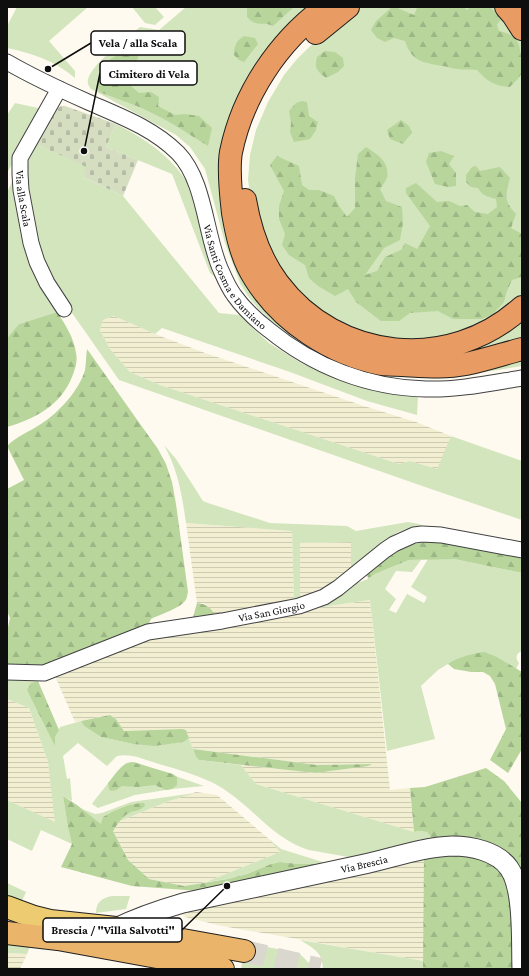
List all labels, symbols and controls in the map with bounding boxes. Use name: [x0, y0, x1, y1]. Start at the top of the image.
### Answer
callout: Vela / alla Scala: [91, 31, 185, 55]
text: Vela / alla Scala: [98, 36, 177, 50]
callout: Cimitero di Vela: [100, 61, 197, 85]
text: Cimitero di Vela: [108, 67, 190, 81]
street label: Via alla Scala: [14, 170, 34, 228]
street label: Via Santi Cosma e Damiano: [202, 223, 269, 332]
street label: Via San Giorgio: [237, 598, 307, 624]
street label: Via Brescia: [340, 853, 389, 875]
callout: Brescia / "Villa Salvotti": [43, 918, 182, 942]
text: Brescia / "Villa Salvotti": [51, 923, 175, 937]

